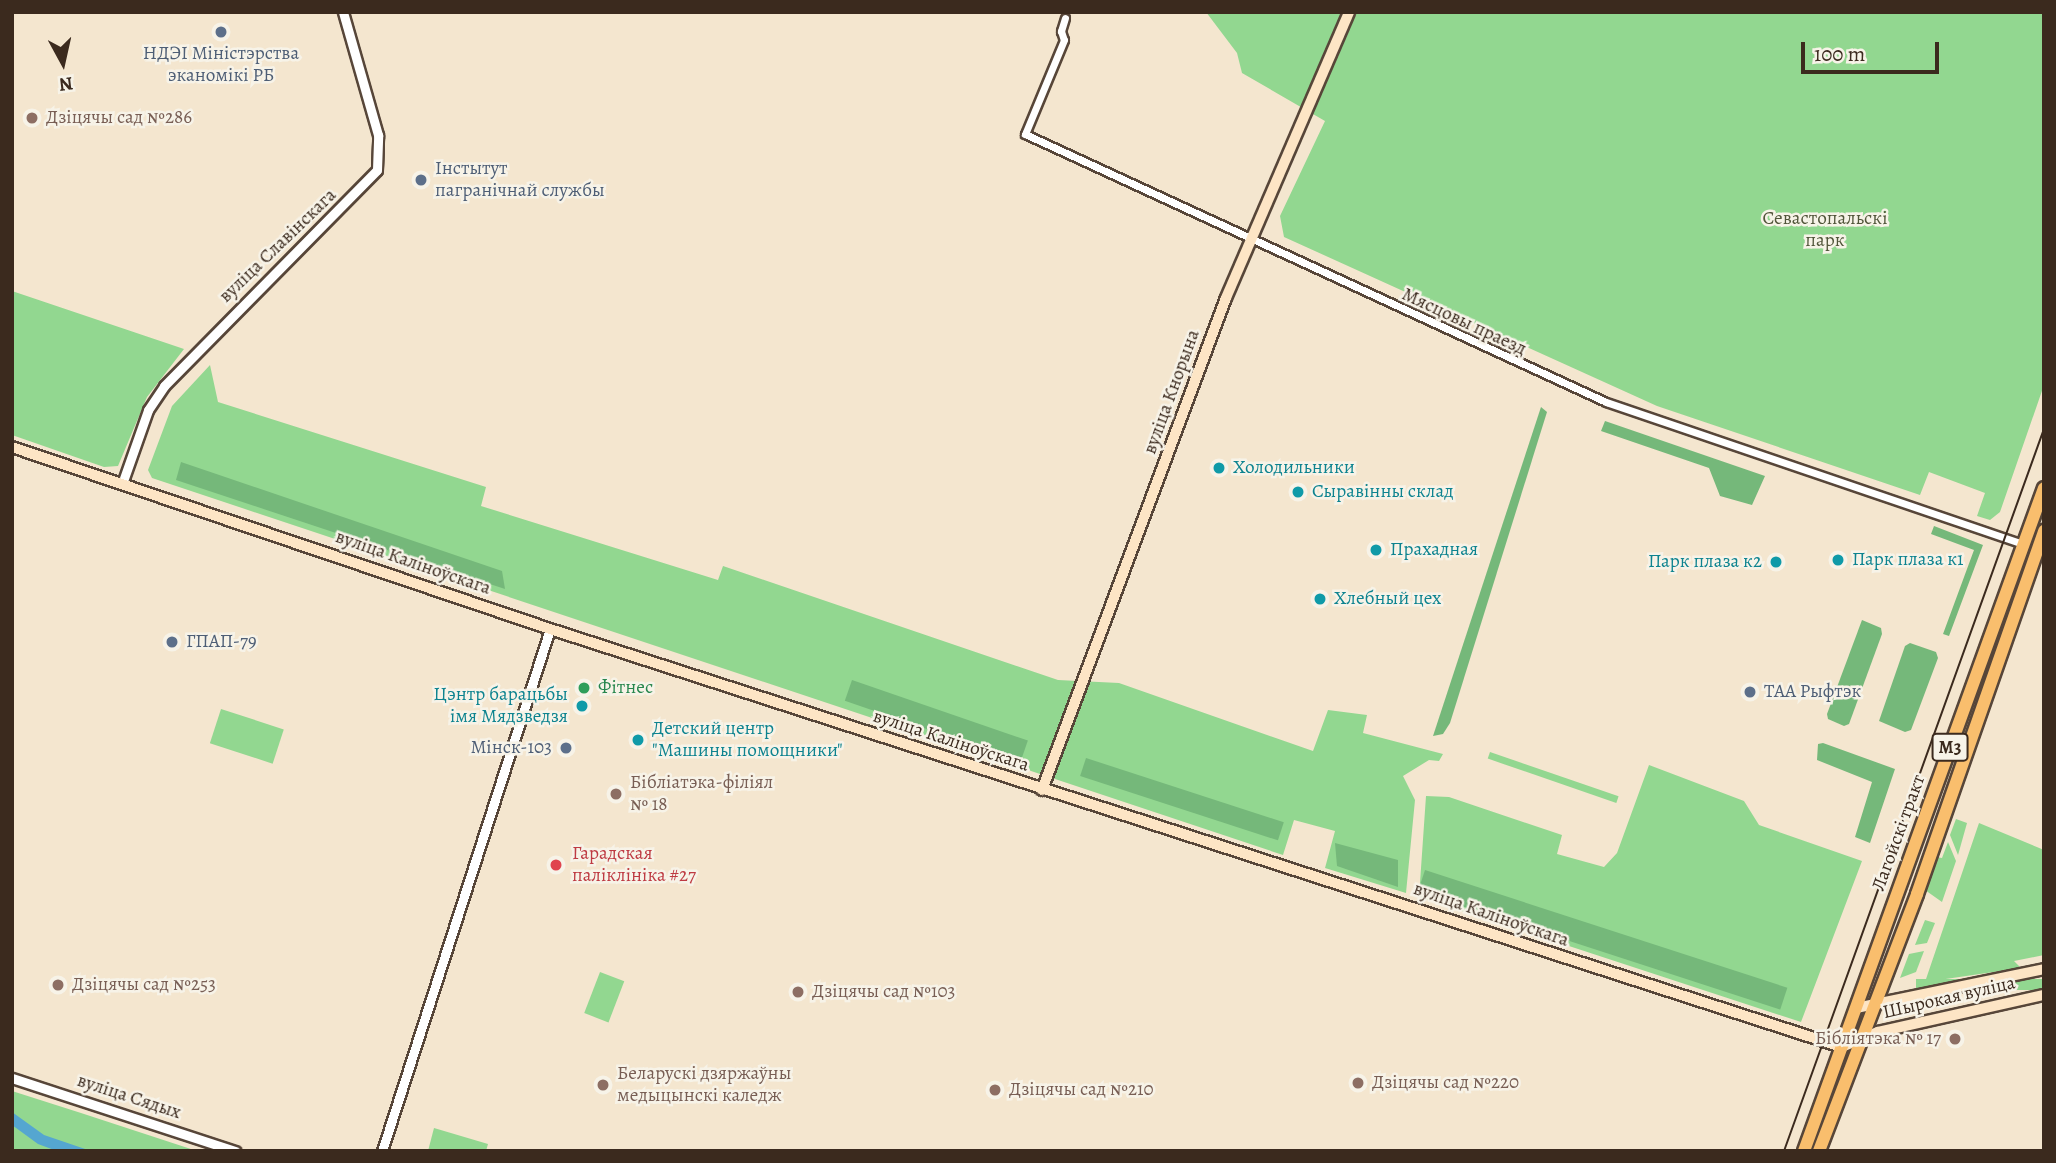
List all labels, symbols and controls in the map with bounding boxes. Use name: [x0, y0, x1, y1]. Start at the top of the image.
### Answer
marker: НДЭІ Міністэрства эканомікі РБ: [213, 24, 229, 40]
north arrow: [28, 28, 98, 98]
scale bar: [1804, 28, 1942, 72]
text: 100 m: [1814, 40, 1865, 68]
place label: НДЭІ Міністэрства эканомікі РБ: [143, 43, 299, 87]
text: N: [57, 70, 75, 98]
place label: Дзіцячы сад №286: [46, 107, 192, 129]
marker: Дзіцячы сад №286: [24, 110, 40, 126]
place label: Інстытут пагранічнай службы: [435, 158, 605, 202]
marker: Інстытут пагранічнай службы: [413, 172, 429, 188]
street label: вуліца Славінскага: [215, 184, 341, 308]
park label: Севастопальскі парк: [1763, 208, 1887, 252]
street label: Мясцовы праезд: [1398, 283, 1530, 361]
street label: вуліца Кнорына: [1139, 327, 1205, 457]
place label: Холодильники: [1233, 457, 1355, 479]
marker: Холодильники: [1211, 460, 1227, 476]
place label: Сыравінны склад: [1312, 481, 1453, 503]
marker: Сыравінны склад: [1290, 484, 1306, 500]
street label: вуліца Каліноўскага: [332, 526, 494, 600]
place label: Прахадная: [1390, 539, 1478, 561]
marker: Прахадная: [1368, 542, 1384, 558]
place label: Парк плаза к1: [1852, 549, 1964, 571]
place label: Парк плаза к2: [1648, 551, 1762, 573]
marker: Парк плаза к1: [1830, 552, 1846, 568]
marker: Парк плаза к2: [1768, 554, 1784, 570]
place label: Хлебный цех: [1334, 588, 1441, 610]
marker: Хлебный цех: [1312, 591, 1328, 607]
place label: ГПАП-79: [186, 631, 257, 653]
marker: ГПАП-79: [164, 634, 180, 650]
place label: Фітнес: [598, 677, 653, 699]
marker: Фітнес: [576, 680, 592, 696]
place label: ТАА Рыфтэк: [1764, 681, 1861, 703]
place label: Цэнтр барацьбы імя Мядзведзя: [434, 684, 568, 728]
marker: ТАА Рыфтэк: [1742, 684, 1758, 700]
marker: Цэнтр барацьбы імя Мядзведзя: [574, 698, 590, 714]
street label: вуліца Каліноўскага: [870, 705, 1032, 777]
place label: Детский центр "Машины помощники": [652, 718, 843, 762]
marker: Детский центр "Машины помощники": [630, 732, 646, 748]
road number: М3: [1931, 732, 1969, 762]
place label: Мінск-103: [470, 737, 552, 759]
marker: Мінск-103: [558, 740, 574, 756]
place label: Бібліатэка-філіял № 18: [630, 772, 773, 816]
street label: Лагойскі тракт: [1867, 772, 1931, 894]
marker: Бібліатэка-філіял № 18: [608, 786, 624, 802]
place label: Гарадская паліклініка #27: [572, 843, 696, 887]
marker: Гарадская паліклініка #27: [546, 855, 566, 875]
street label: вуліца Каліноўскага: [1410, 878, 1572, 952]
street label: Шырокая вуліца: [1881, 972, 2017, 1024]
place label: Дзіцячы сад №253: [72, 974, 216, 996]
marker: Дзіцячы сад №253: [50, 977, 66, 993]
place label: Дзіцячы сад №103: [812, 981, 955, 1003]
marker: Дзіцячы сад №103: [790, 984, 806, 1000]
place label: Бібліятэка № 17: [1815, 1028, 1941, 1050]
marker: Бібліятэка № 17: [1947, 1031, 1963, 1047]
place label: Беларускі дзяржаўны медыцынскі каледж: [617, 1063, 791, 1107]
street label: вуліца Сядых: [74, 1069, 184, 1125]
place label: Дзіцячы сад №220: [1372, 1072, 1519, 1094]
marker: Дзіцячы сад №220: [1350, 1075, 1366, 1091]
marker: Беларускі дзяржаўны медыцынскі каледж: [595, 1077, 611, 1093]
place label: Дзіцячы сад №210: [1009, 1079, 1154, 1101]
marker: Дзіцячы сад №210: [987, 1082, 1003, 1098]

